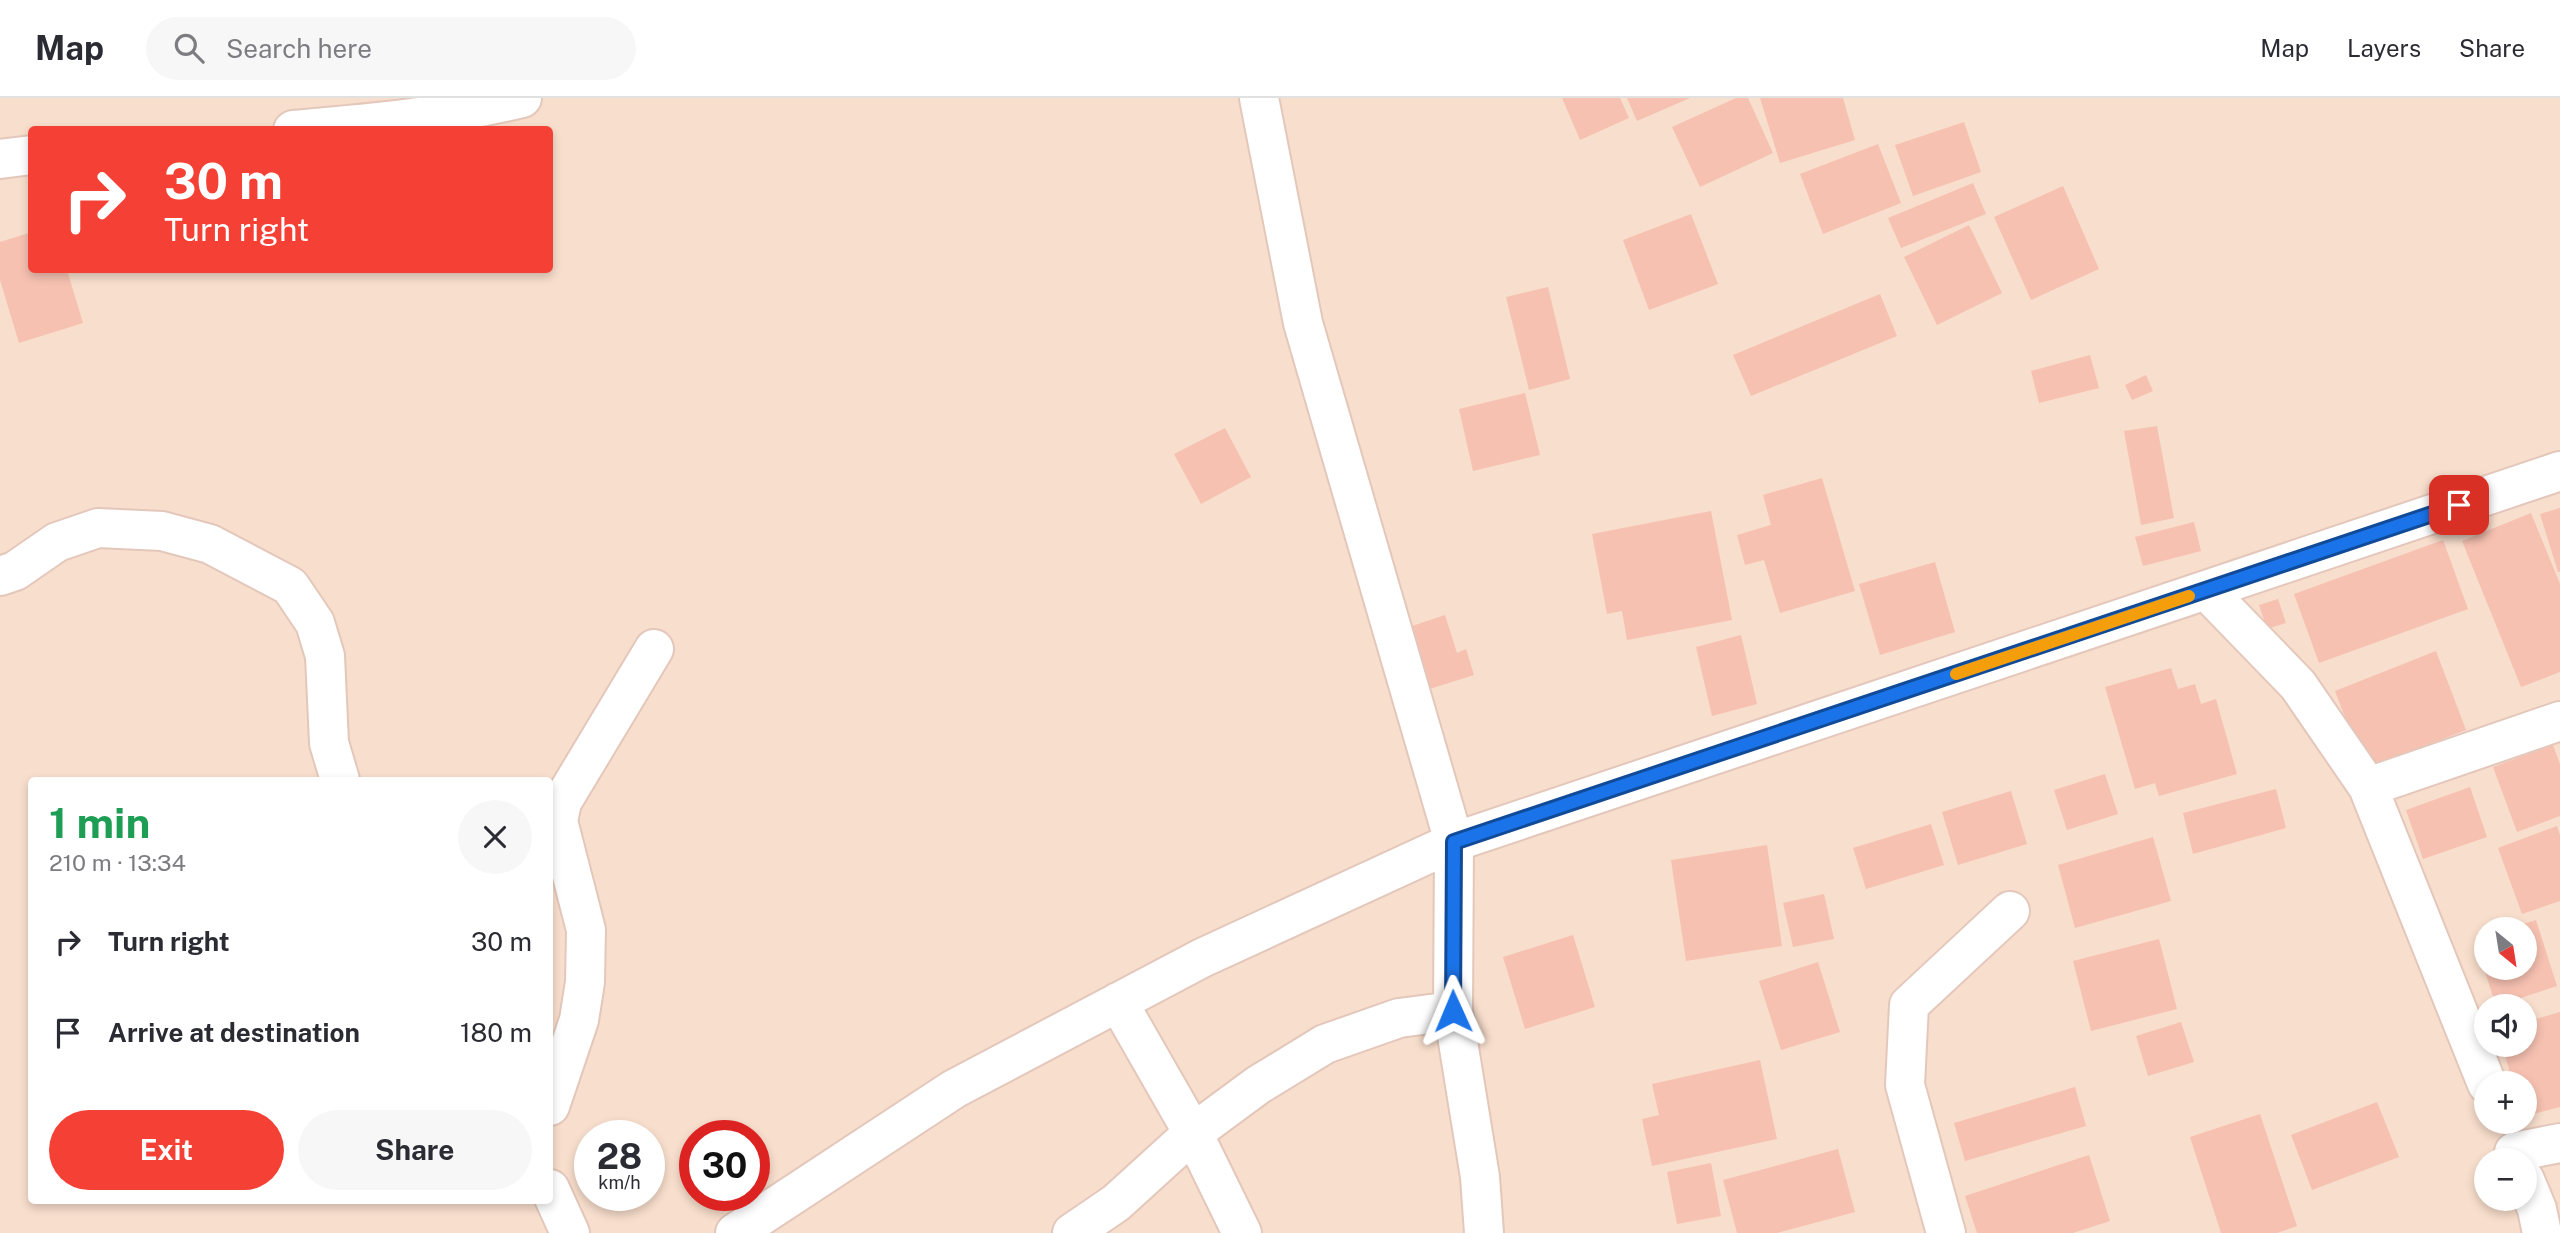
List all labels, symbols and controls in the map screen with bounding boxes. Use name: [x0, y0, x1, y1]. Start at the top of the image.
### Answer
search box: [146, 17, 636, 80]
text: Map: [35, 29, 104, 67]
icon: search: [170, 29, 208, 67]
text: Search here: [226, 33, 372, 64]
text: Map: [2260, 34, 2309, 62]
text: Layers: [2347, 34, 2421, 62]
text: Share: [2459, 34, 2525, 62]
text: 30 m: [164, 152, 283, 210]
icon: right: [49, 154, 140, 245]
text: Turn right: [164, 211, 309, 248]
pin: [2429, 475, 2489, 535]
icon: arrive: [2440, 486, 2478, 524]
text: 1 min: [49, 798, 150, 847]
button: close: [458, 800, 532, 874]
text: 210 m · 13:34: [49, 849, 186, 876]
north arrow: [2474, 917, 2538, 980]
map controls: [2474, 917, 2537, 1211]
icon: right: [49, 923, 87, 961]
text: Turn right: [108, 926, 230, 957]
text: 30 m: [471, 926, 532, 957]
position arrow: [1416, 974, 1490, 1048]
button: sound: [2474, 994, 2537, 1057]
icon: arrive: [49, 1014, 87, 1052]
text: Arrive at destination: [108, 1017, 360, 1048]
text: 180 m: [460, 1017, 532, 1048]
button: +: [2474, 1071, 2537, 1134]
button: Exit: [49, 1110, 284, 1190]
button: Share: [298, 1110, 532, 1190]
speed limit sign: 30: [679, 1120, 770, 1211]
text: 28: [597, 1136, 642, 1177]
button: −: [2474, 1148, 2537, 1211]
text: km/h: [598, 1172, 641, 1193]

